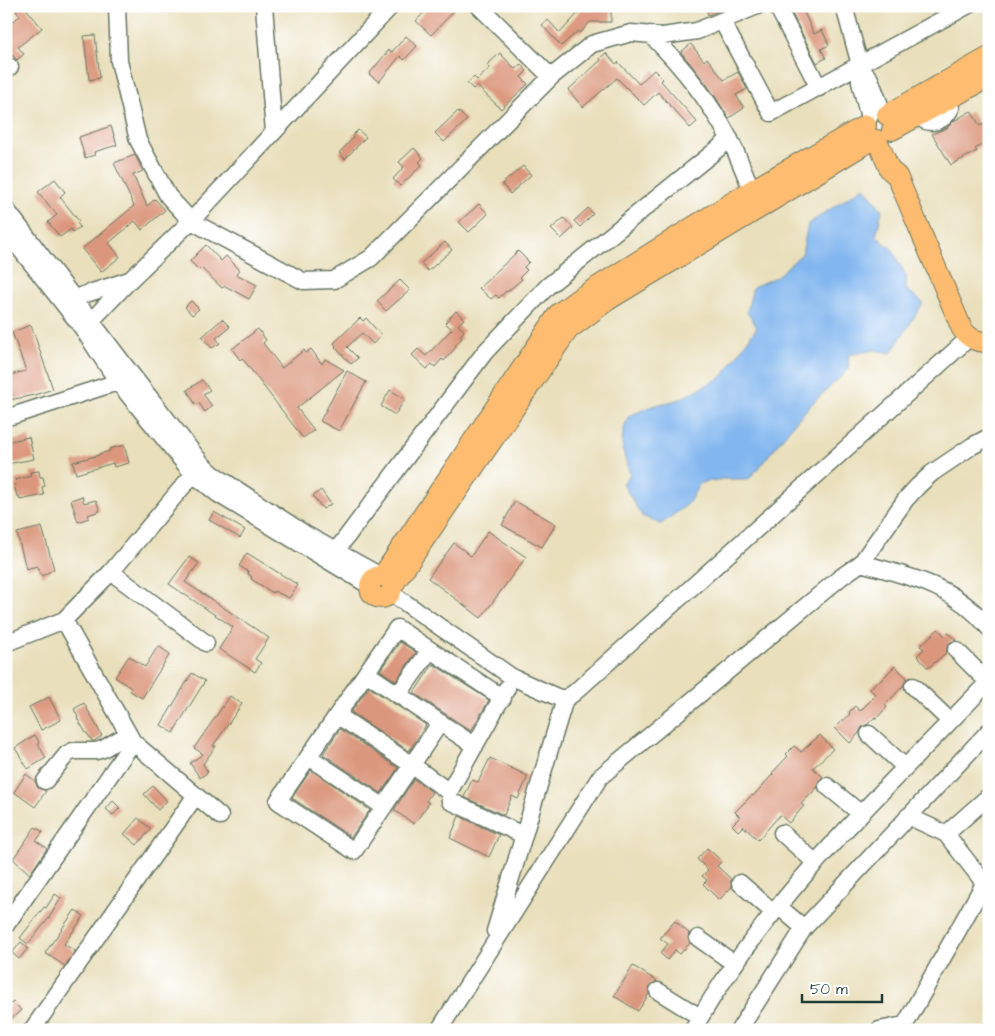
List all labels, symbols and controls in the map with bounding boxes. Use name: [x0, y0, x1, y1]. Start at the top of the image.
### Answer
scale bar: [802, 971, 882, 1003]
text: 50 m: [810, 979, 848, 1000]

